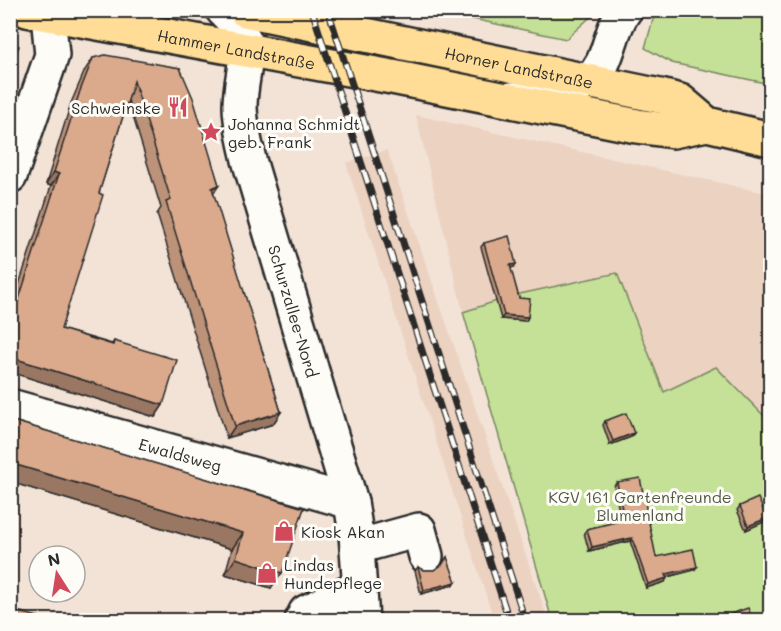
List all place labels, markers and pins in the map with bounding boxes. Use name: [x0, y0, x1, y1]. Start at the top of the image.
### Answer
restaurant icon: Schweinske: [166, 95, 190, 119]
place label: Schweinske: [71, 97, 161, 118]
place label: Johanna Schmidt geb. Frank: [228, 113, 360, 152]
place icon: Johanna Schmidt geb. Frank: [199, 120, 223, 144]
shop icon: Kiosk Akan: [272, 519, 296, 543]
place label: Kiosk Akan: [301, 521, 385, 542]
place label: Lindas Hundepflege: [284, 554, 382, 593]
shop icon: Lindas Hundepflege: [255, 561, 279, 585]

